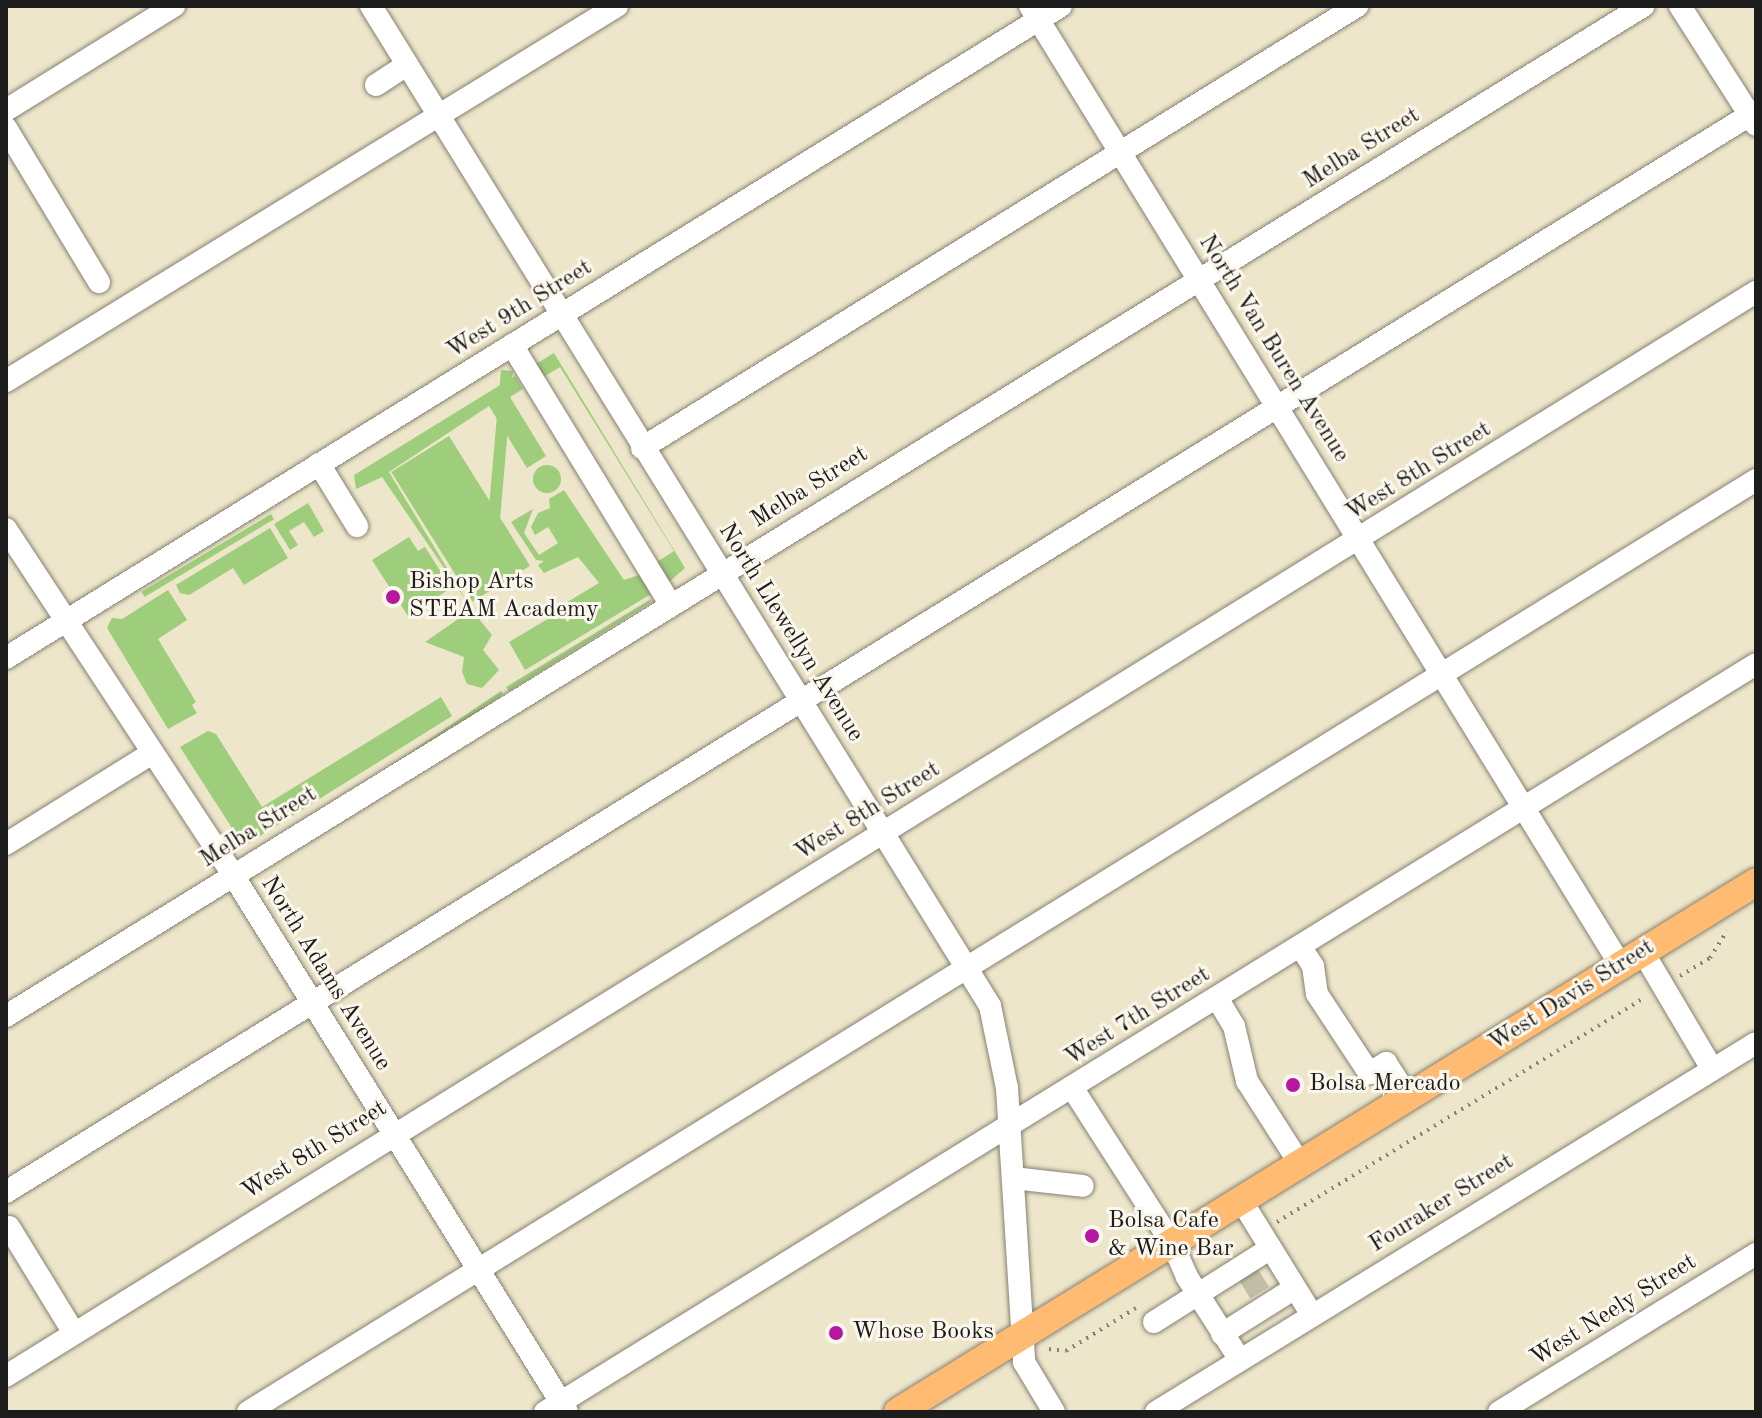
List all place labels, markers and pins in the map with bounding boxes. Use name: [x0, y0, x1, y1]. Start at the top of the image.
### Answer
place label: Bishop Arts STEAM Academy: [409, 569, 599, 625]
marker: Bishop Arts STEAM Academy: [384, 588, 402, 606]
place label: Bolsa Mercado: [1309, 1071, 1461, 1099]
marker: Bolsa Mercado: [1284, 1076, 1302, 1094]
place label: Bolsa Cafe & Wine Bar: [1108, 1208, 1234, 1264]
marker: Bolsa Cafe & Wine Bar: [1083, 1227, 1101, 1245]
place label: Whose Books: [852, 1319, 994, 1347]
marker: Whose Books: [827, 1324, 845, 1342]

